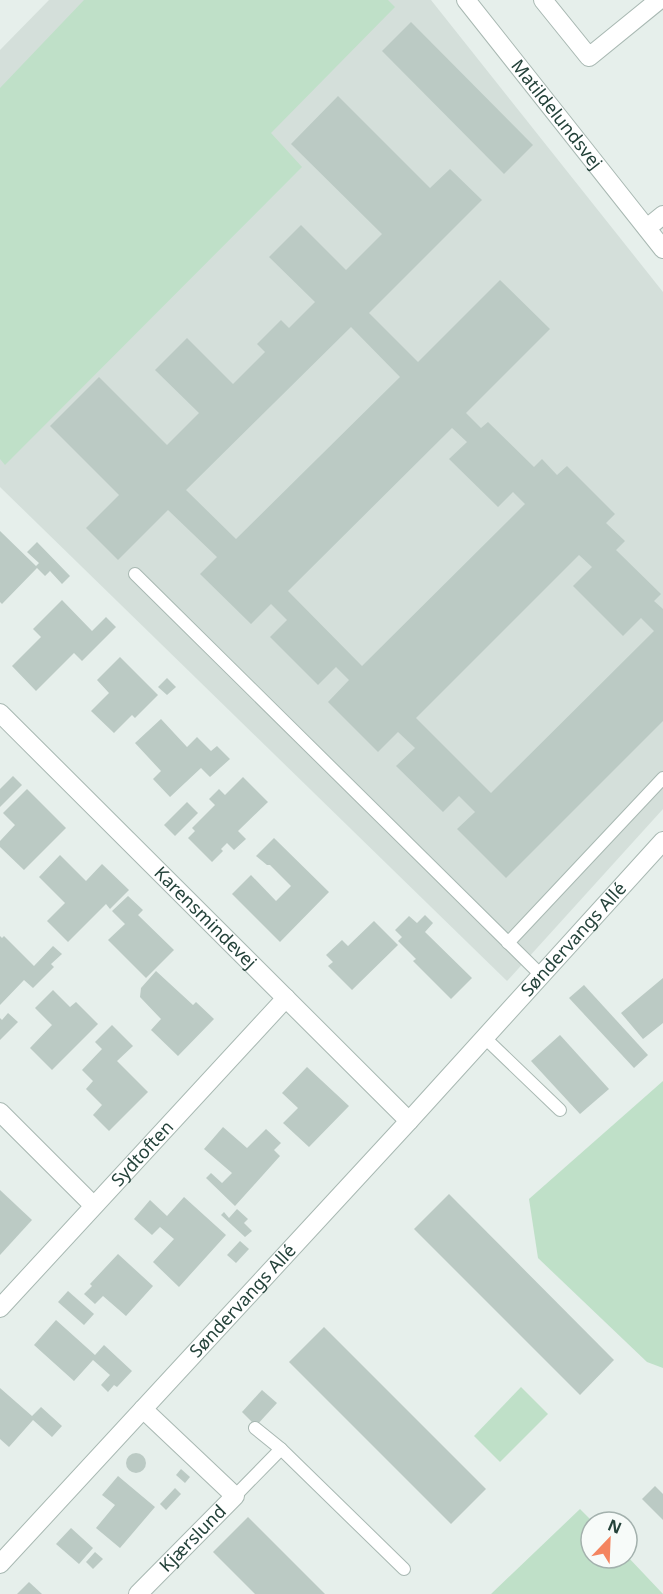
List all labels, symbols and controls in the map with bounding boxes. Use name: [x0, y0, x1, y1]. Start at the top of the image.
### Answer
street label: Matildelundsvej: [506, 54, 608, 174]
street label: Karensmindevej: [150, 861, 263, 974]
street label: Søndervangs Allé: [515, 877, 631, 1001]
street label: Sydtoften: [105, 1115, 178, 1191]
street label: Søndervangs Allé: [184, 1238, 301, 1362]
street label: Kjærslund: [154, 1499, 231, 1577]
north arrow: [579, 1510, 639, 1570]
text: N: [605, 1514, 625, 1539]

